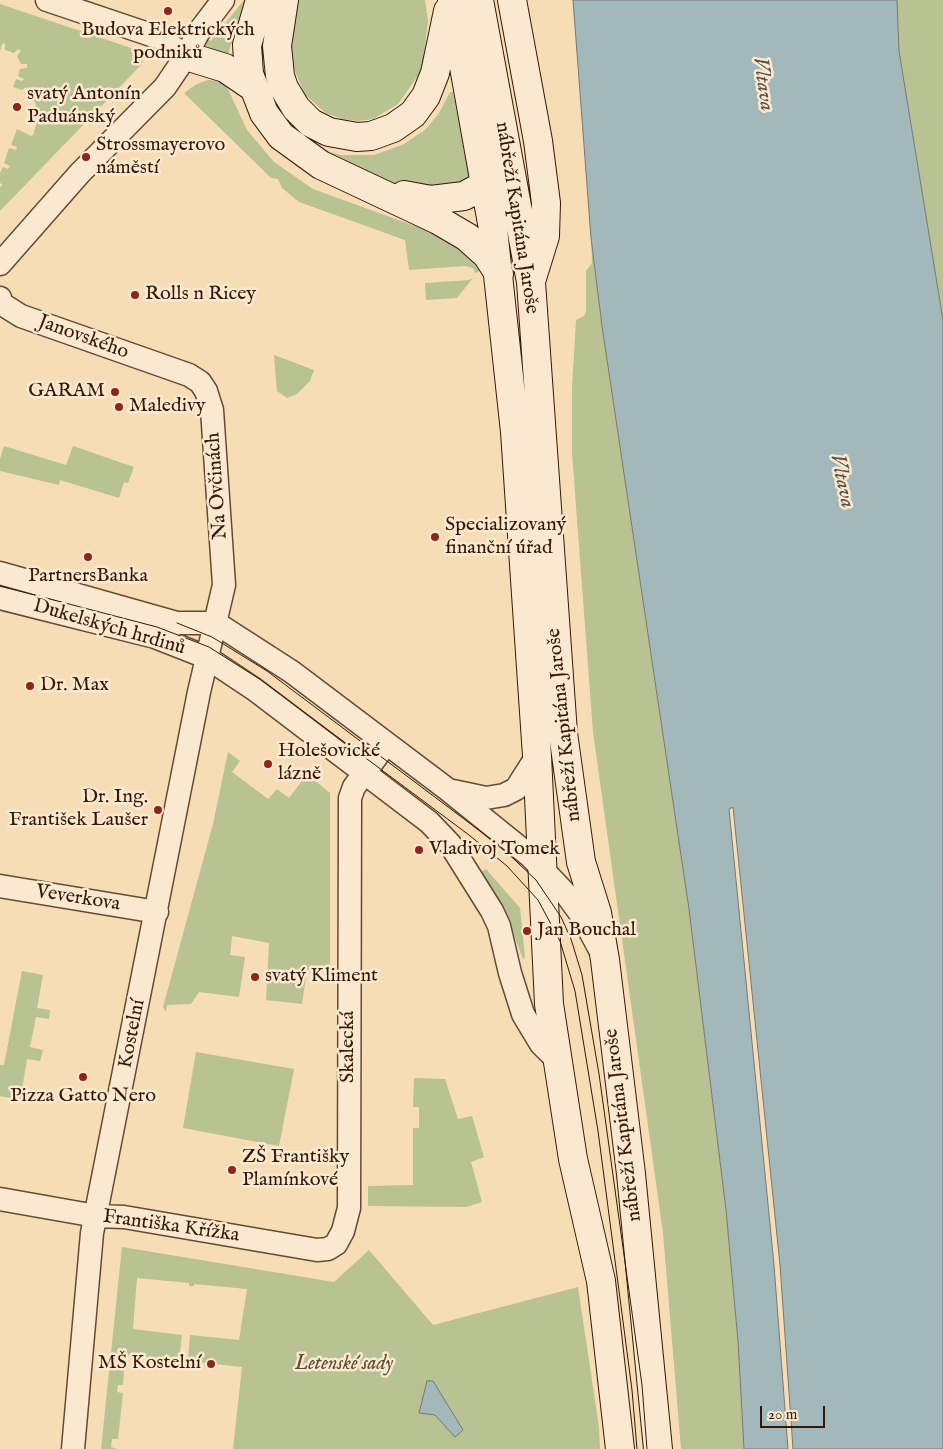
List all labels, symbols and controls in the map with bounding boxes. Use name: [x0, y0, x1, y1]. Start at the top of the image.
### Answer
marker: Budova Elektrických podniků: [162, 5, 174, 17]
place label: Budova Elektrických podniků: [81, 19, 255, 66]
water label: Vltava: [746, 55, 778, 113]
place label: svatý Antonín Paduánský: [27, 83, 141, 130]
marker: svatý Antonín Paduánský: [11, 101, 23, 113]
street label: nábřeží Kapitána Jaroše: [489, 120, 543, 316]
place label: Strossmayerovo náměstí: [96, 134, 225, 181]
marker: Strossmayerovo náměstí: [80, 151, 92, 163]
place label: Rolls n Ricey: [145, 283, 256, 307]
marker: Rolls n Ricey: [129, 289, 141, 301]
street label: Janovského: [34, 311, 132, 365]
place label: GARAM: [28, 380, 105, 404]
marker: GARAM: [109, 386, 121, 398]
place label: Maledivy: [129, 395, 206, 419]
marker: Maledivy: [113, 401, 125, 413]
street label: Na Ovčinách: [202, 432, 234, 540]
water label: Vltava: [823, 452, 859, 510]
place label: Specializovaný finanční úřad: [445, 514, 566, 561]
marker: Specializovaný finanční úřad: [429, 531, 441, 543]
marker: PartnersBanka: [82, 551, 94, 563]
place label: PartnersBanka: [28, 565, 148, 589]
street label: Dukelských hrdinů: [30, 595, 188, 661]
street label: nábřeží Kapitána Jaroše: [543, 627, 587, 823]
place label: Dr. Max: [40, 674, 109, 698]
marker: Dr. Max: [24, 680, 36, 692]
place label: Holešovické lázně: [278, 740, 380, 787]
marker: Holešovické lázně: [262, 758, 274, 770]
place label: Dr. Ing. František Laušer: [9, 786, 148, 833]
marker: Dr. Ing. František Laušer: [152, 804, 164, 816]
place label: Vladivoj Tomek: [429, 838, 560, 862]
marker: Vladivoj Tomek: [413, 844, 425, 856]
street label: Veverkova: [34, 880, 122, 918]
place label: Jan Bouchal: [537, 919, 636, 943]
marker: Jan Bouchal: [521, 925, 533, 937]
place label: svatý Kliment: [265, 965, 378, 989]
marker: svatý Kliment: [249, 971, 261, 983]
street label: Kostelní: [115, 997, 151, 1071]
street label: Skalecká: [337, 1011, 361, 1083]
street label: nábřeží Kapitána Jaroše: [600, 1027, 648, 1223]
marker: Pizza Gatto Nero: [77, 1071, 89, 1083]
place label: Pizza Gatto Nero: [10, 1085, 156, 1109]
place label: ZŠ Františky Plamínkové: [242, 1146, 349, 1193]
marker: ZŠ Františky Plamínkové: [226, 1164, 238, 1176]
street label: Františka Křížka: [101, 1206, 241, 1248]
place label: MŠ Kostelní: [98, 1352, 201, 1376]
park label: Letenské sady: [295, 1353, 393, 1377]
marker: MŠ Kostelní: [205, 1358, 217, 1370]
scale bar: [763, 1396, 828, 1428]
text: 20 m: [768, 1405, 797, 1424]

